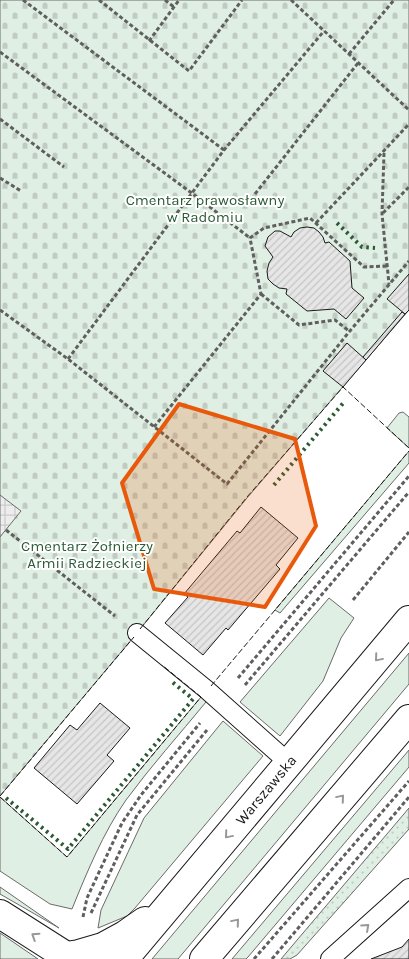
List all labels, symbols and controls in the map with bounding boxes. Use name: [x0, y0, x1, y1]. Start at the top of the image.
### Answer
park label: Cmentarz prawosławny w Radomiu: [126, 191, 284, 226]
park label: Cmentarz Żołnierzy Armii Radzieckiej: [21, 537, 153, 572]
one-way arrow: [374, 652, 383, 661]
street label: Warszawska: [232, 752, 300, 828]
one-way arrow: [336, 795, 345, 804]
one-way arrow: [224, 830, 233, 839]
one-way arrow: [230, 919, 239, 928]
one-way arrow: [361, 923, 370, 932]
one-way arrow: [31, 933, 40, 943]

